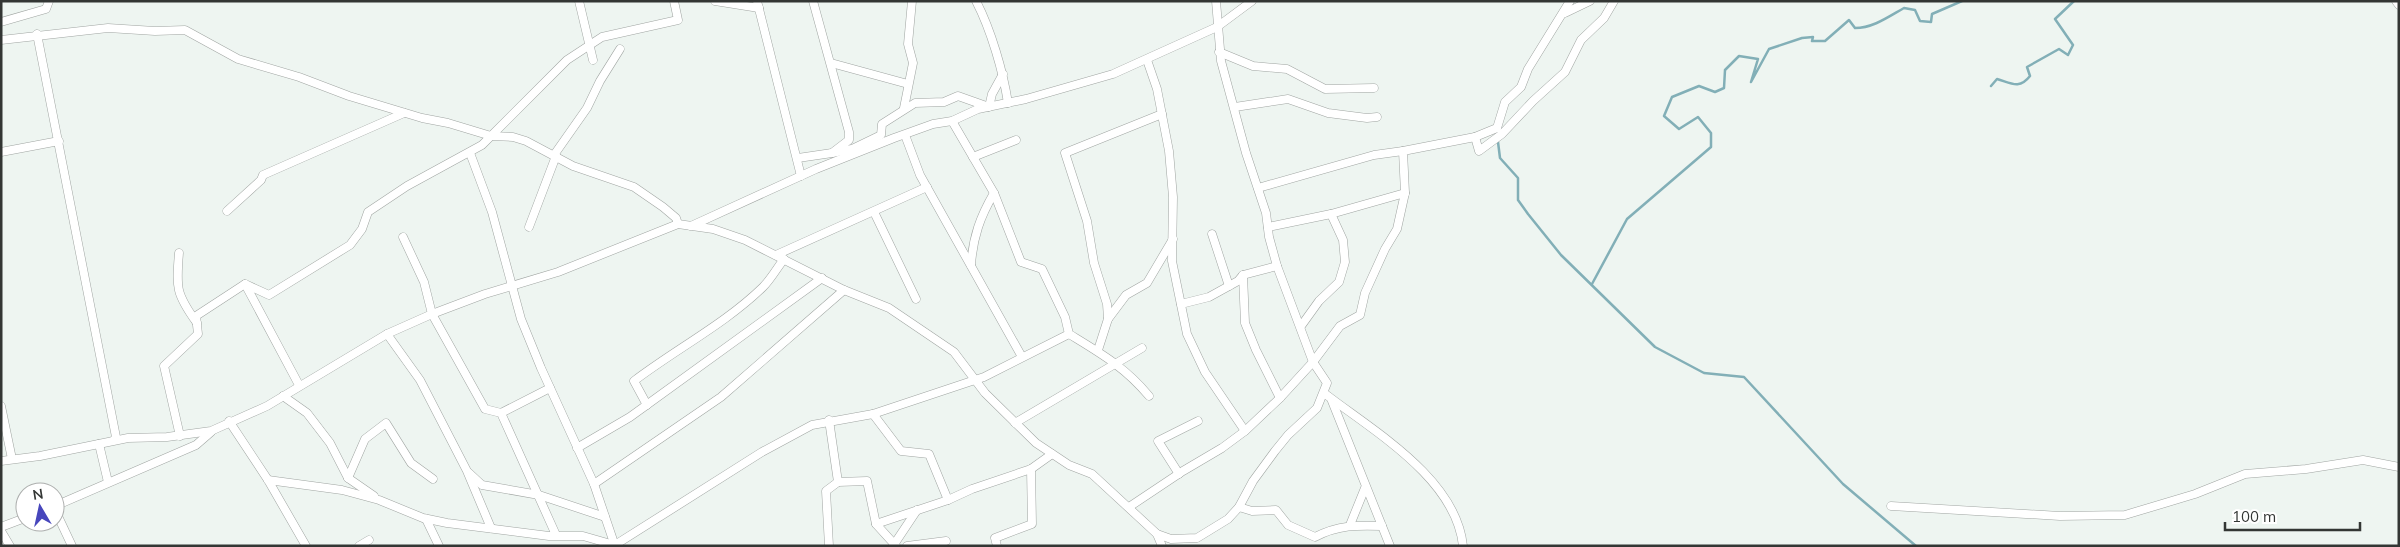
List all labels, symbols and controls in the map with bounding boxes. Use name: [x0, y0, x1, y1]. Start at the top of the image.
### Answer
north arrow: [15, 482, 65, 532]
text: N: [31, 484, 45, 504]
scale bar: [2225, 500, 2360, 532]
text: 100 m: [2232, 507, 2276, 526]

